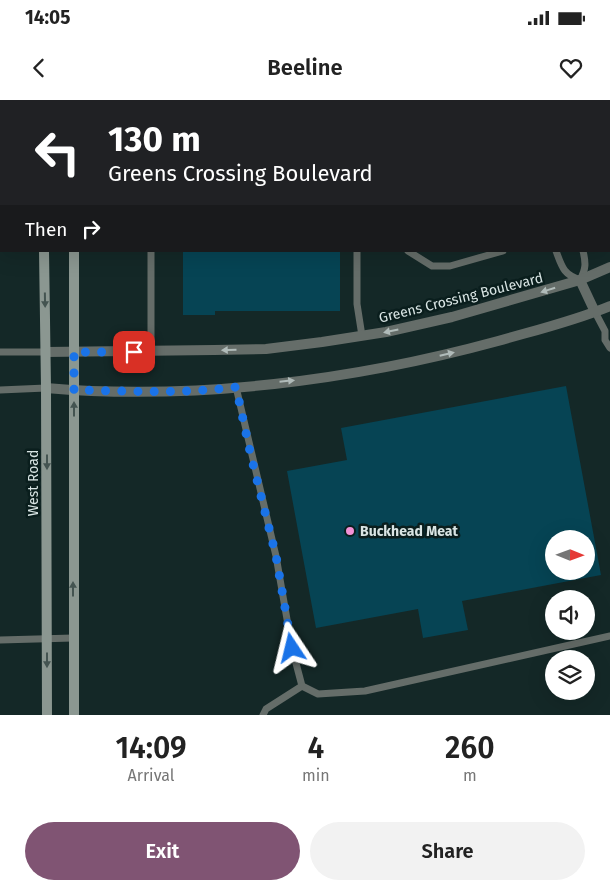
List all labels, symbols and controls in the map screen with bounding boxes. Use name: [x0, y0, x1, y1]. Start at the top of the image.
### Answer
text: 14:05: [25, 6, 70, 29]
icon: back: [25, 54, 53, 82]
text: Beeline: [267, 54, 343, 81]
icon: heart: [557, 54, 585, 82]
text: 130 m: [108, 118, 201, 160]
icon: left: [25, 120, 90, 185]
text: Greens Crossing Boulevard: [108, 160, 373, 187]
icon: right: [77, 215, 105, 243]
text: Then: [25, 218, 67, 241]
street label: Greens Crossing Boulevard: [377, 269, 545, 327]
one-way arrow: [540, 286, 555, 294]
one-way arrow: [41, 292, 49, 308]
one-way arrow: [383, 327, 398, 335]
pin: [113, 331, 155, 373]
icon: arrive: [120, 338, 148, 366]
one-way arrow: [221, 346, 237, 354]
one-way arrow: [439, 350, 454, 358]
one-way arrow: [279, 377, 295, 385]
one-way arrow: [70, 401, 78, 417]
street label: West Road: [25, 450, 42, 516]
one-way arrow: [43, 455, 51, 471]
place label: Buckhead Meat: [360, 523, 458, 540]
marker: Buckhead Meat: [344, 525, 356, 537]
north arrow: [545, 530, 595, 580]
map controls: [545, 530, 595, 700]
one-way arrow: [69, 581, 77, 597]
button: sound: [545, 590, 595, 640]
position arrow: [265, 621, 317, 673]
button: layers: [545, 650, 595, 700]
one-way arrow: [43, 652, 51, 668]
text: 14:09: [115, 730, 187, 766]
text: 4: [308, 730, 324, 766]
text: 260: [445, 730, 495, 766]
text: Arrival: [128, 766, 174, 785]
text: min: [302, 766, 330, 785]
text: m: [463, 766, 477, 785]
button: Exit: [25, 822, 300, 880]
button: Share: [310, 822, 585, 880]

